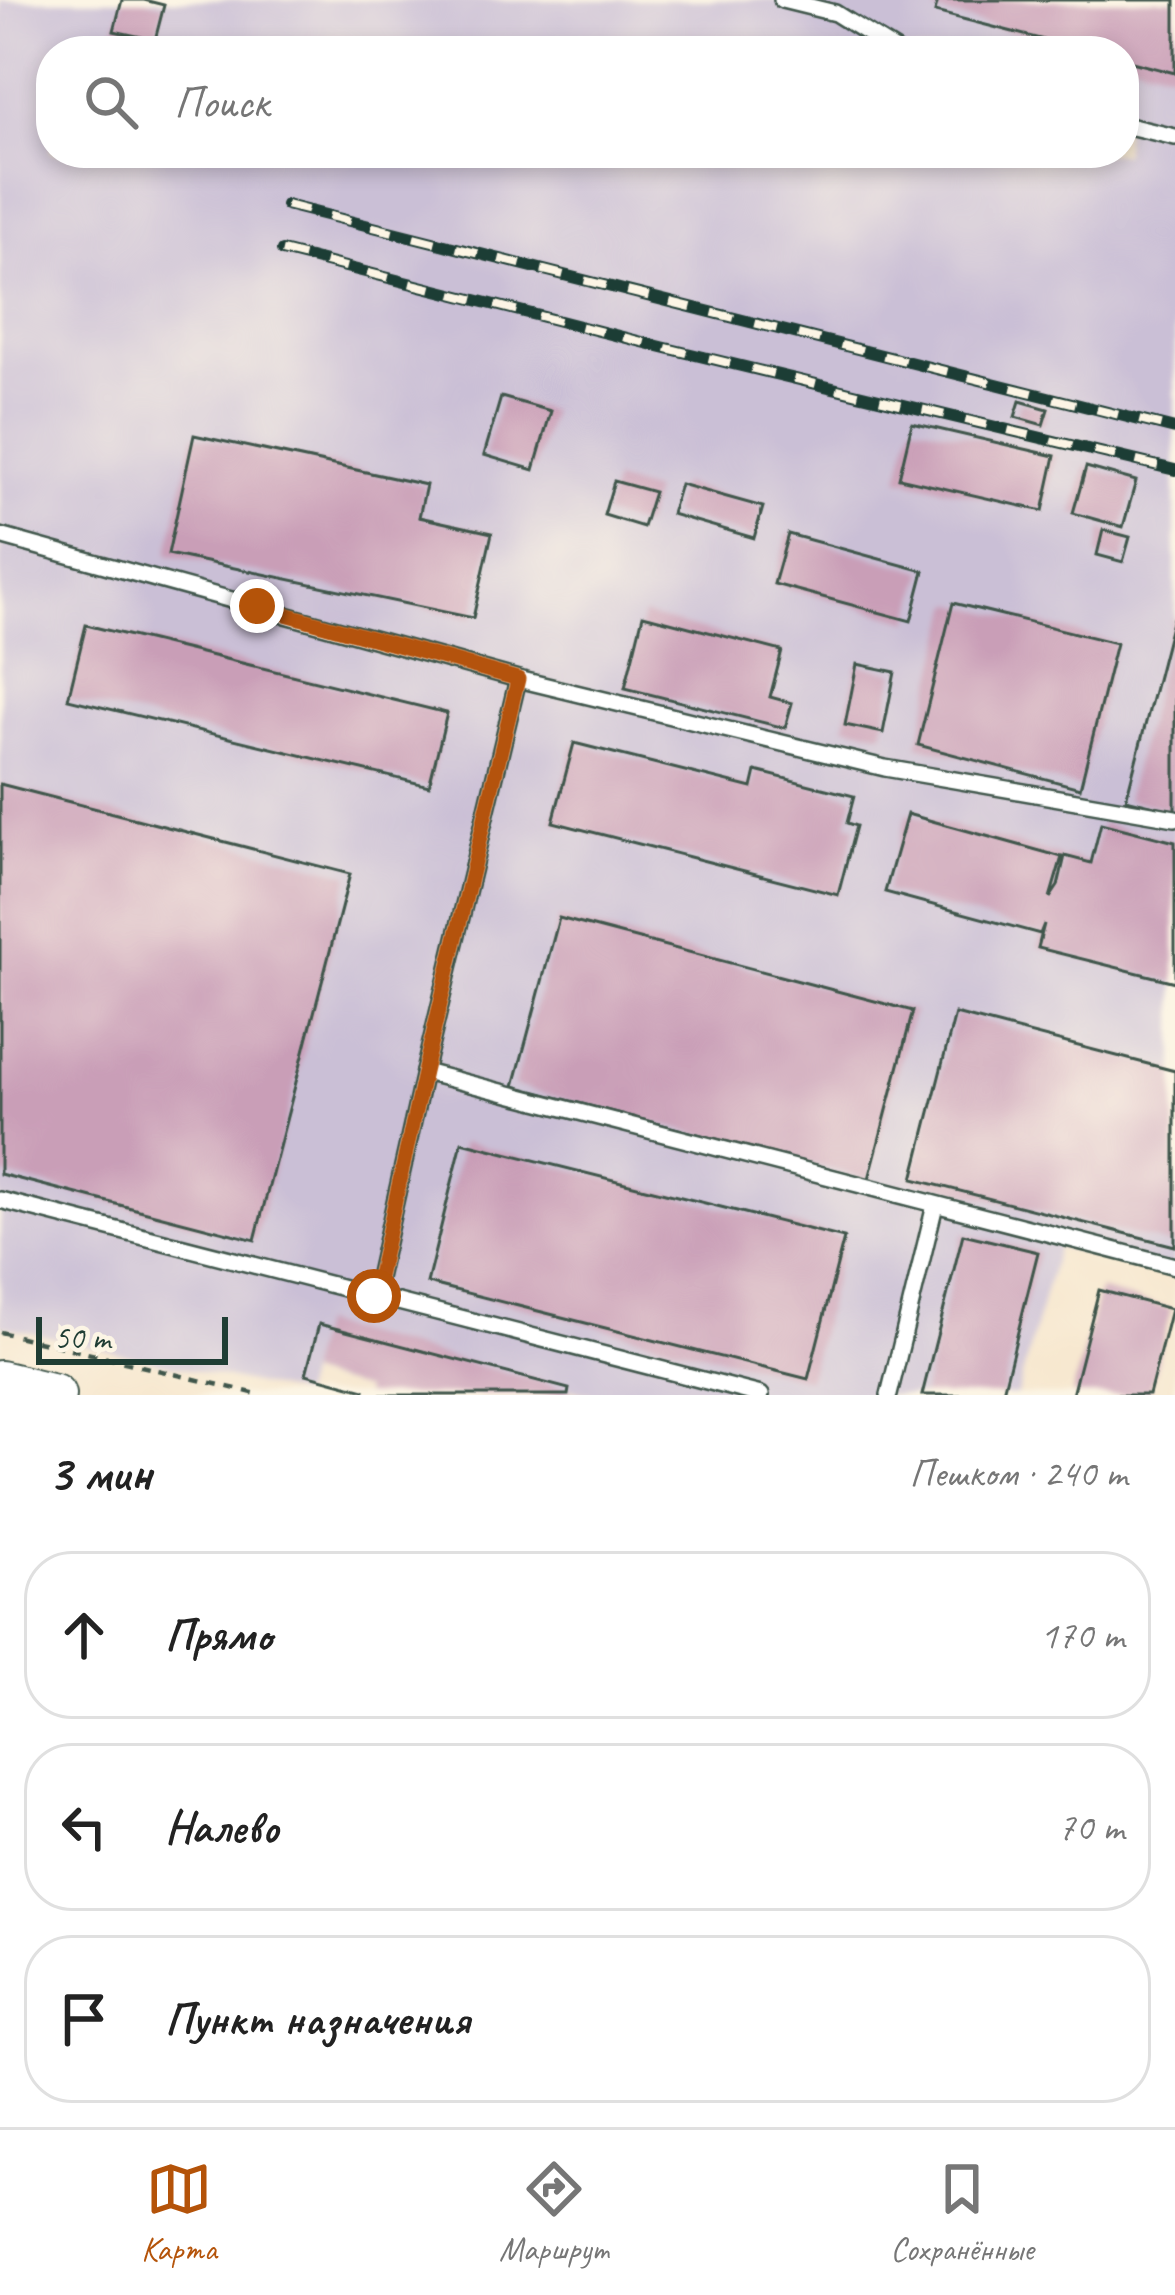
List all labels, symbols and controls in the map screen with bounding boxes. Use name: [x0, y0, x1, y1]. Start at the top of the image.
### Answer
search box: [36, 36, 1139, 168]
icon: search: [78, 69, 144, 135]
text: Поиск: [174, 74, 269, 131]
route end: [230, 579, 284, 633]
route start: [347, 1269, 401, 1323]
scale bar: [36, 1311, 228, 1364]
text: 50 m: [54, 1317, 110, 1359]
text: 3 мин: [48, 1441, 152, 1505]
text: Пешком · 240 m: [909, 1449, 1127, 1498]
icon: ahead: [51, 1602, 117, 1668]
text: Прямо: [165, 1607, 272, 1664]
text: 170 m: [1040, 1611, 1124, 1660]
icon: left: [51, 1794, 117, 1860]
text: Налево: [165, 1799, 279, 1856]
text: 70 m: [1058, 1803, 1124, 1852]
icon: arrive: [51, 1986, 117, 2052]
text: Пункт назначения: [165, 1991, 470, 2048]
tab: Карта: [141, 2156, 217, 2270]
tab: Маршрут: [499, 2156, 608, 2270]
tab: Сохранённые: [890, 2156, 1034, 2270]

